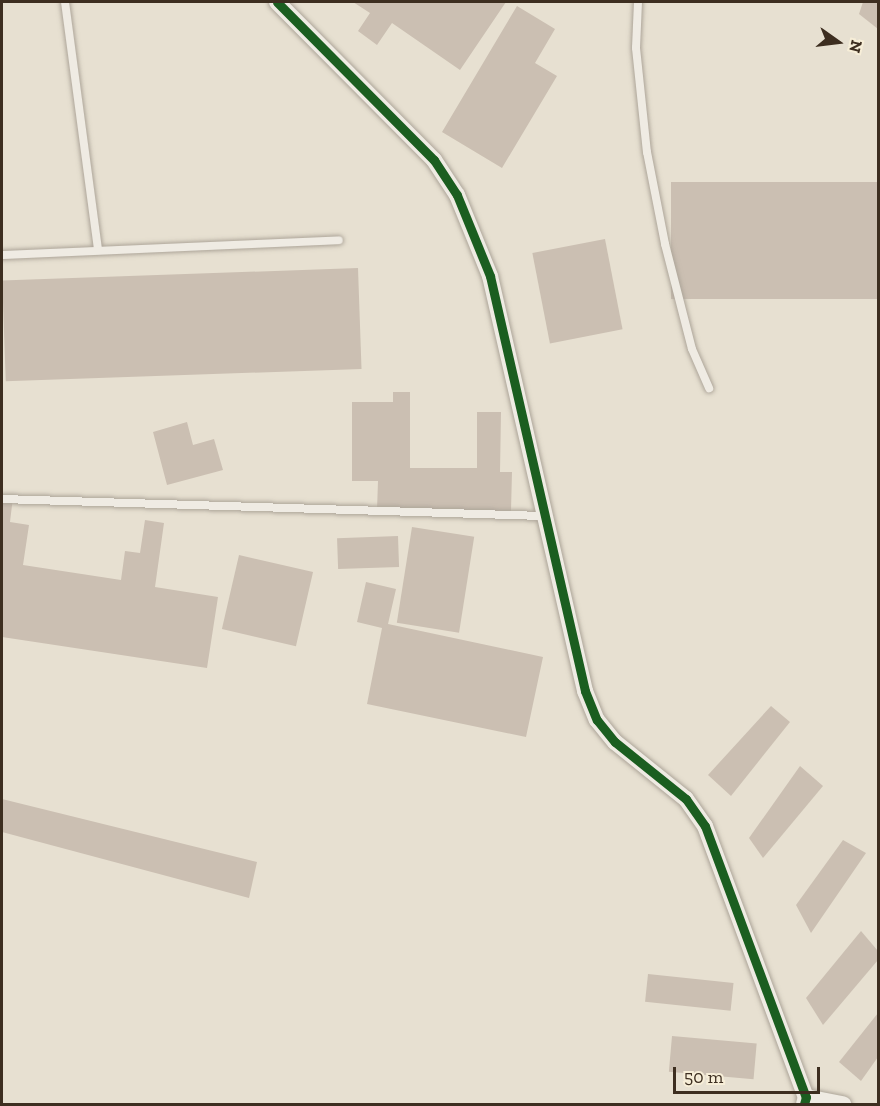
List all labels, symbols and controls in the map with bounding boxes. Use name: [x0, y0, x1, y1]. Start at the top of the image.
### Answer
north arrow: [808, 12, 868, 72]
text: N: [845, 38, 867, 55]
scale bar: [676, 1055, 823, 1093]
text: 50 m: [684, 1066, 723, 1088]

